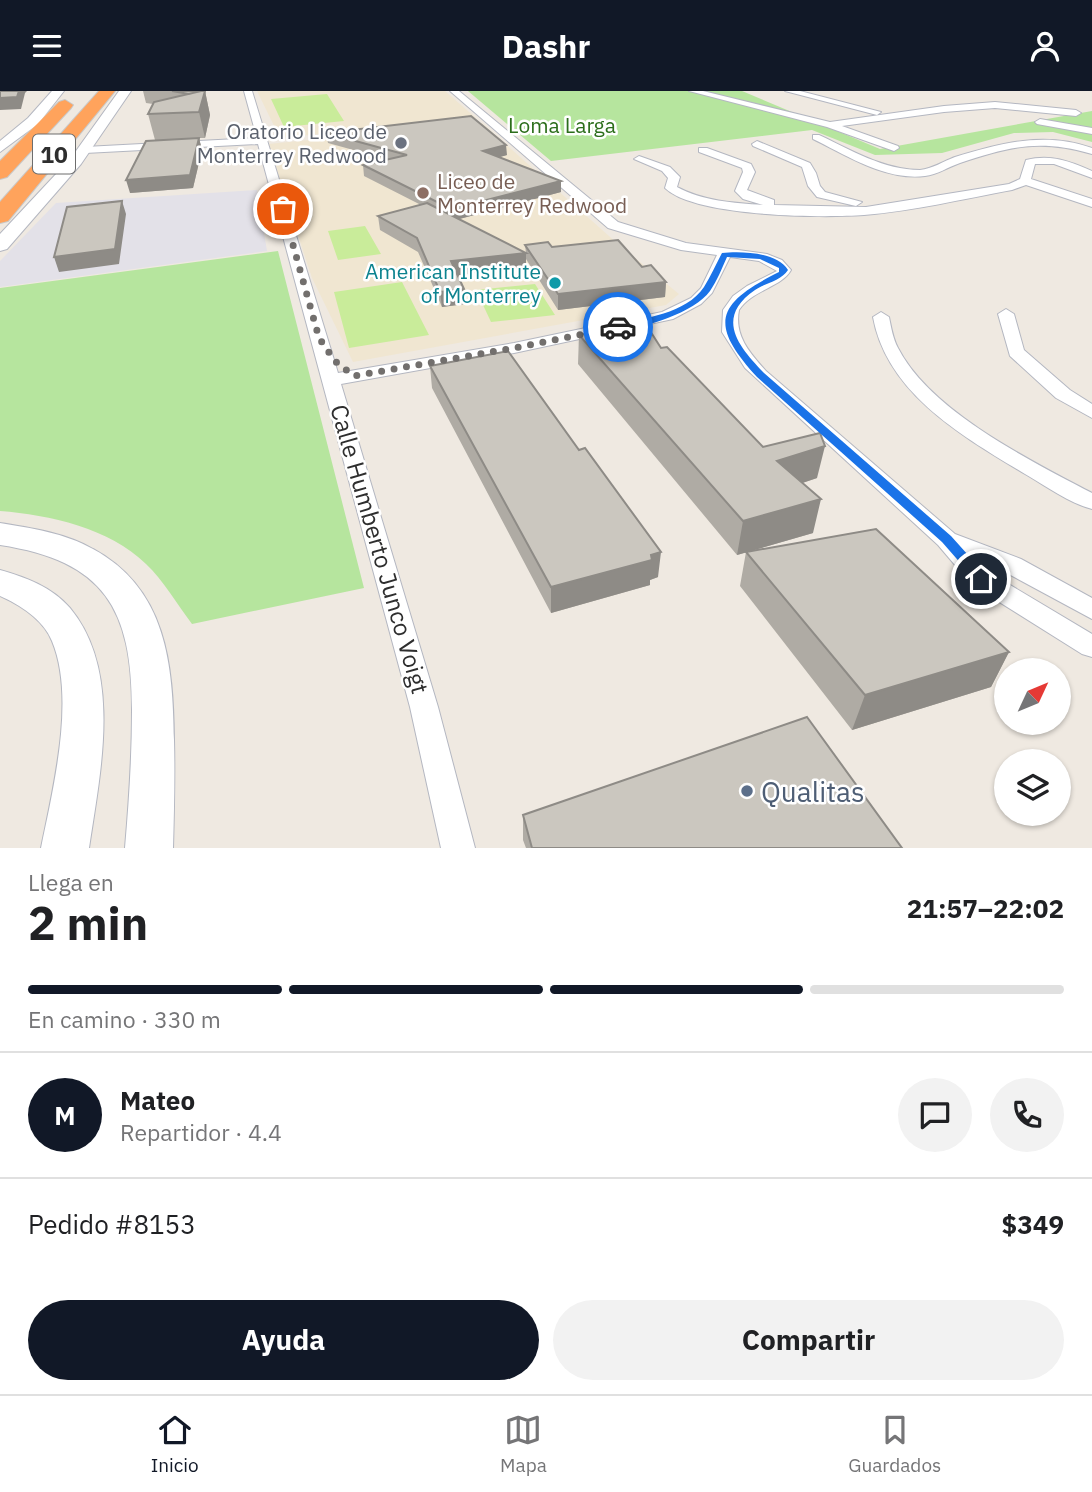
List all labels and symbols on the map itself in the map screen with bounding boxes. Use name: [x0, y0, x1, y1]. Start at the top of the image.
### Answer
park label: Loma Larga: [508, 111, 616, 139]
place label: Oratorio Liceo de Monterrey Redwood: [197, 117, 387, 169]
road number: 10: [33, 135, 75, 173]
marker: Oratorio Liceo de Monterrey Redwood: [393, 135, 409, 151]
place label: Liceo de Monterrey Redwood: [437, 167, 627, 219]
pin: [253, 179, 313, 239]
marker: Liceo de Monterrey Redwood: [415, 185, 431, 201]
place label: American Institute of Monterrey: [365, 257, 542, 309]
marker: American Institute of Monterrey: [547, 275, 563, 291]
courier: [583, 292, 653, 362]
street label: Calle Humberto Junco Voigt: [323, 401, 437, 697]
pin: [951, 549, 1011, 609]
north arrow: [994, 658, 1071, 735]
place label: Qualitas: [761, 773, 865, 810]
marker: Qualitas: [739, 783, 755, 799]

